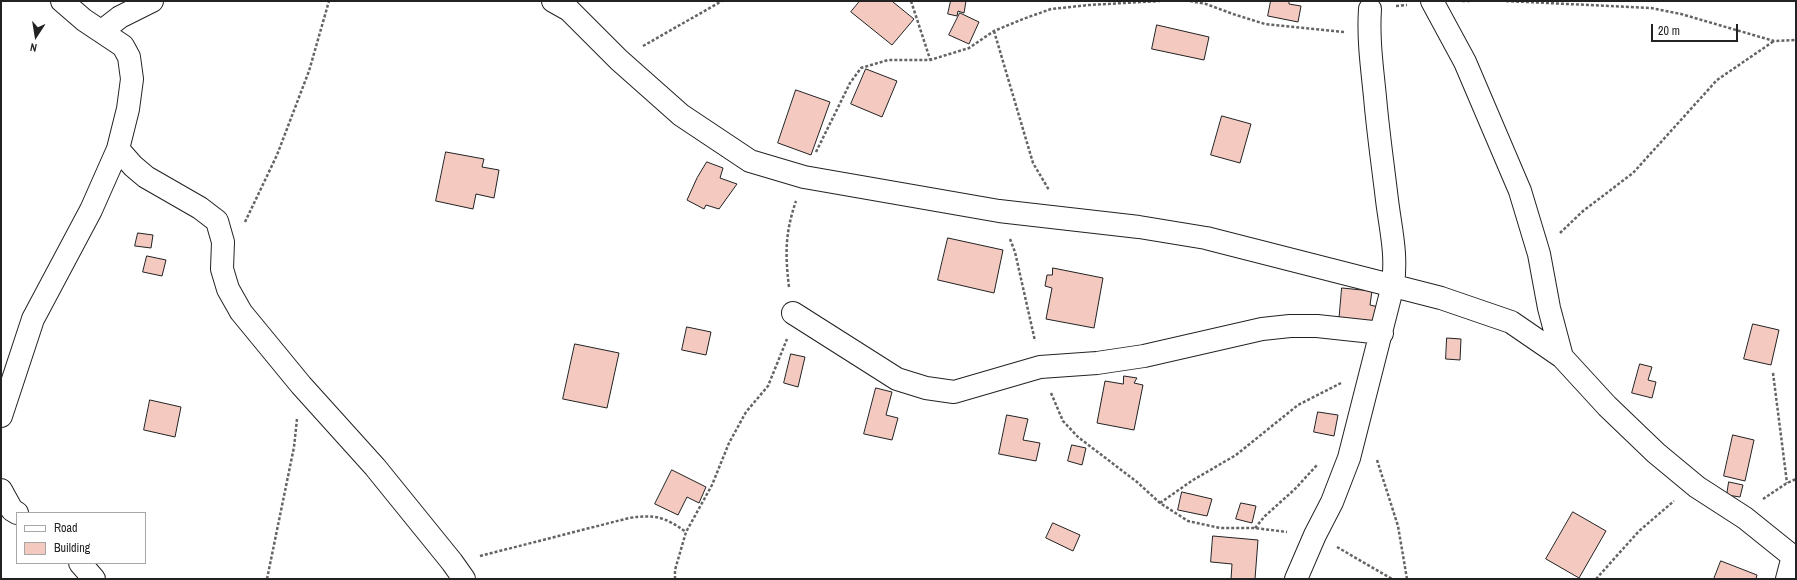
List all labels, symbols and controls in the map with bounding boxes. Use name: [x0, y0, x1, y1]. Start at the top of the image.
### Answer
north arrow: [16, 16, 56, 56]
scale bar: [1653, 16, 1740, 42]
text: 20 m: [1658, 23, 1680, 39]
text: N: [29, 40, 38, 55]
legend: [16, 512, 146, 564]
text: Road: [54, 520, 78, 536]
text: Building: [54, 540, 90, 556]

